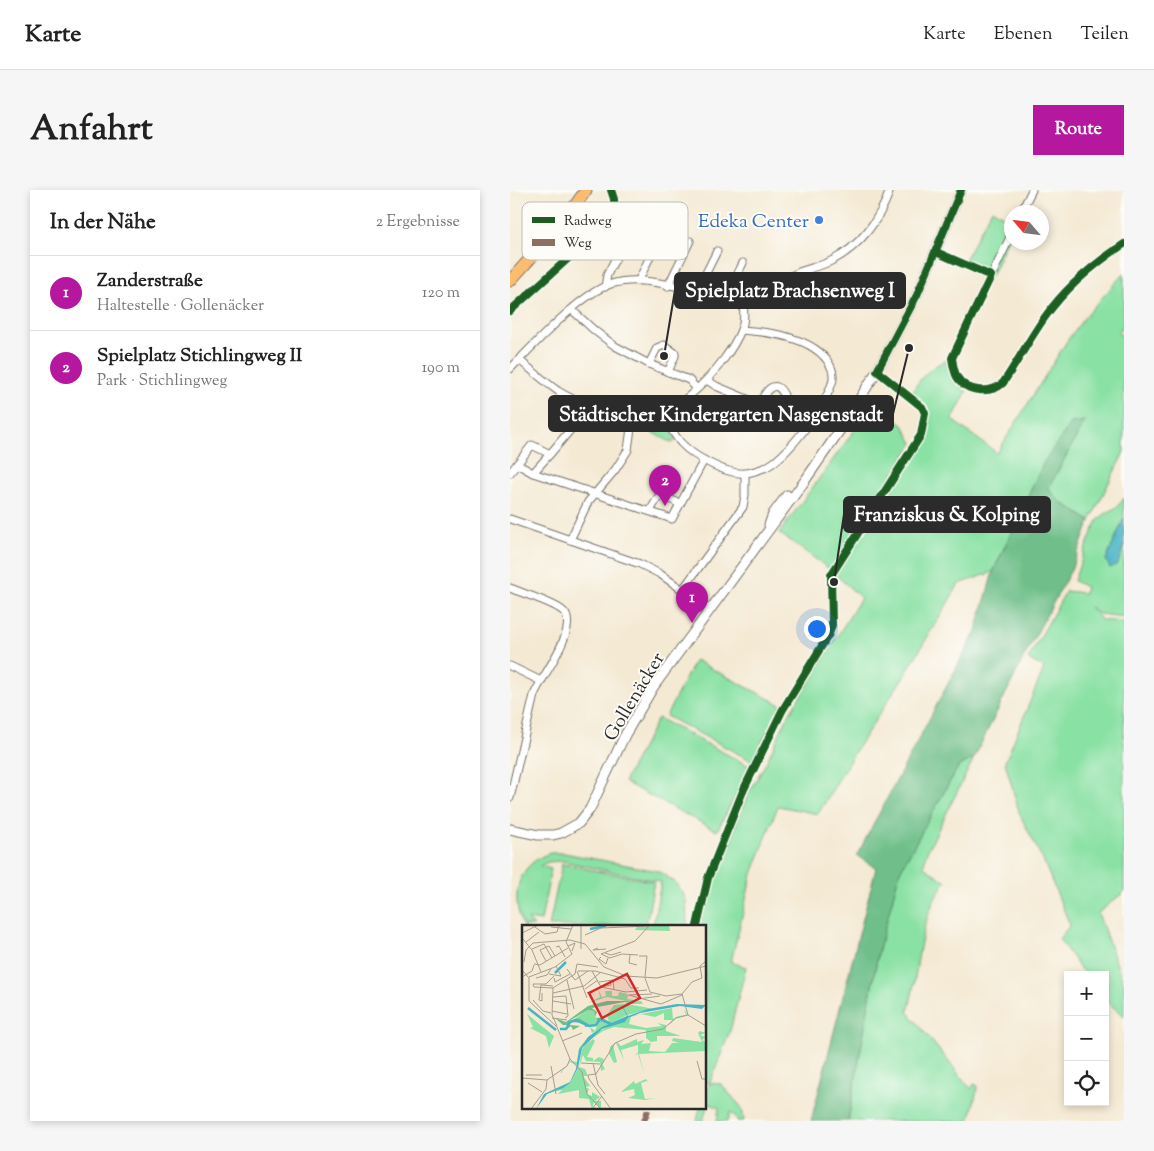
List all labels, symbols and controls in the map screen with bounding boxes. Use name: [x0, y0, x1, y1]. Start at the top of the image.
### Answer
text: Karte: [25, 18, 82, 52]
text: Karte: [923, 22, 966, 48]
text: Ebenen: [994, 22, 1053, 48]
text: Teilen: [1081, 22, 1129, 48]
text: Anfahrt: [30, 105, 153, 156]
button: Route: [1033, 105, 1124, 155]
legend: [522, 202, 688, 260]
north arrow: [1004, 205, 1049, 250]
text: In der Nähe: [50, 208, 156, 238]
place label: Edeka Center: [698, 209, 809, 236]
text: 2 Ergebnisse: [376, 211, 460, 234]
text: Radweg: [564, 212, 612, 232]
marker: Edeka Center: [813, 214, 825, 226]
text: Weg: [564, 234, 592, 254]
text: Zanderstraße: [97, 268, 203, 295]
callout: Spielplatz Brachsenweg I: [675, 273, 905, 308]
text: Spielplatz Brachsenweg I: [685, 278, 895, 307]
text: 1: [63, 282, 69, 305]
text: 120 m: [422, 282, 460, 305]
text: Haltestelle · Gollenäcker: [97, 295, 264, 318]
text: Spielplatz Stichlingweg II: [97, 343, 302, 370]
text: 2: [62, 357, 70, 380]
text: 190 m: [422, 357, 460, 380]
text: Park · Stichlingweg: [97, 370, 227, 393]
callout: Städtischer Kindergarten Nasgenstadt: [549, 396, 893, 431]
text: Städtischer Kindergarten Nasgenstadt: [559, 402, 883, 431]
pin: 2: [649, 465, 681, 506]
callout: Franziskus & Kolping: [844, 497, 1050, 532]
text: Franziskus & Kolping: [854, 502, 1040, 531]
pin: 1: [676, 582, 708, 623]
your location: [804, 616, 830, 642]
street label: Gollenäcker: [598, 648, 672, 747]
inset map: [522, 925, 706, 1108]
map controls: [1064, 971, 1109, 1106]
button: +: [1064, 971, 1109, 1016]
button: −: [1064, 1016, 1109, 1061]
button: locate: [1064, 1061, 1109, 1106]

